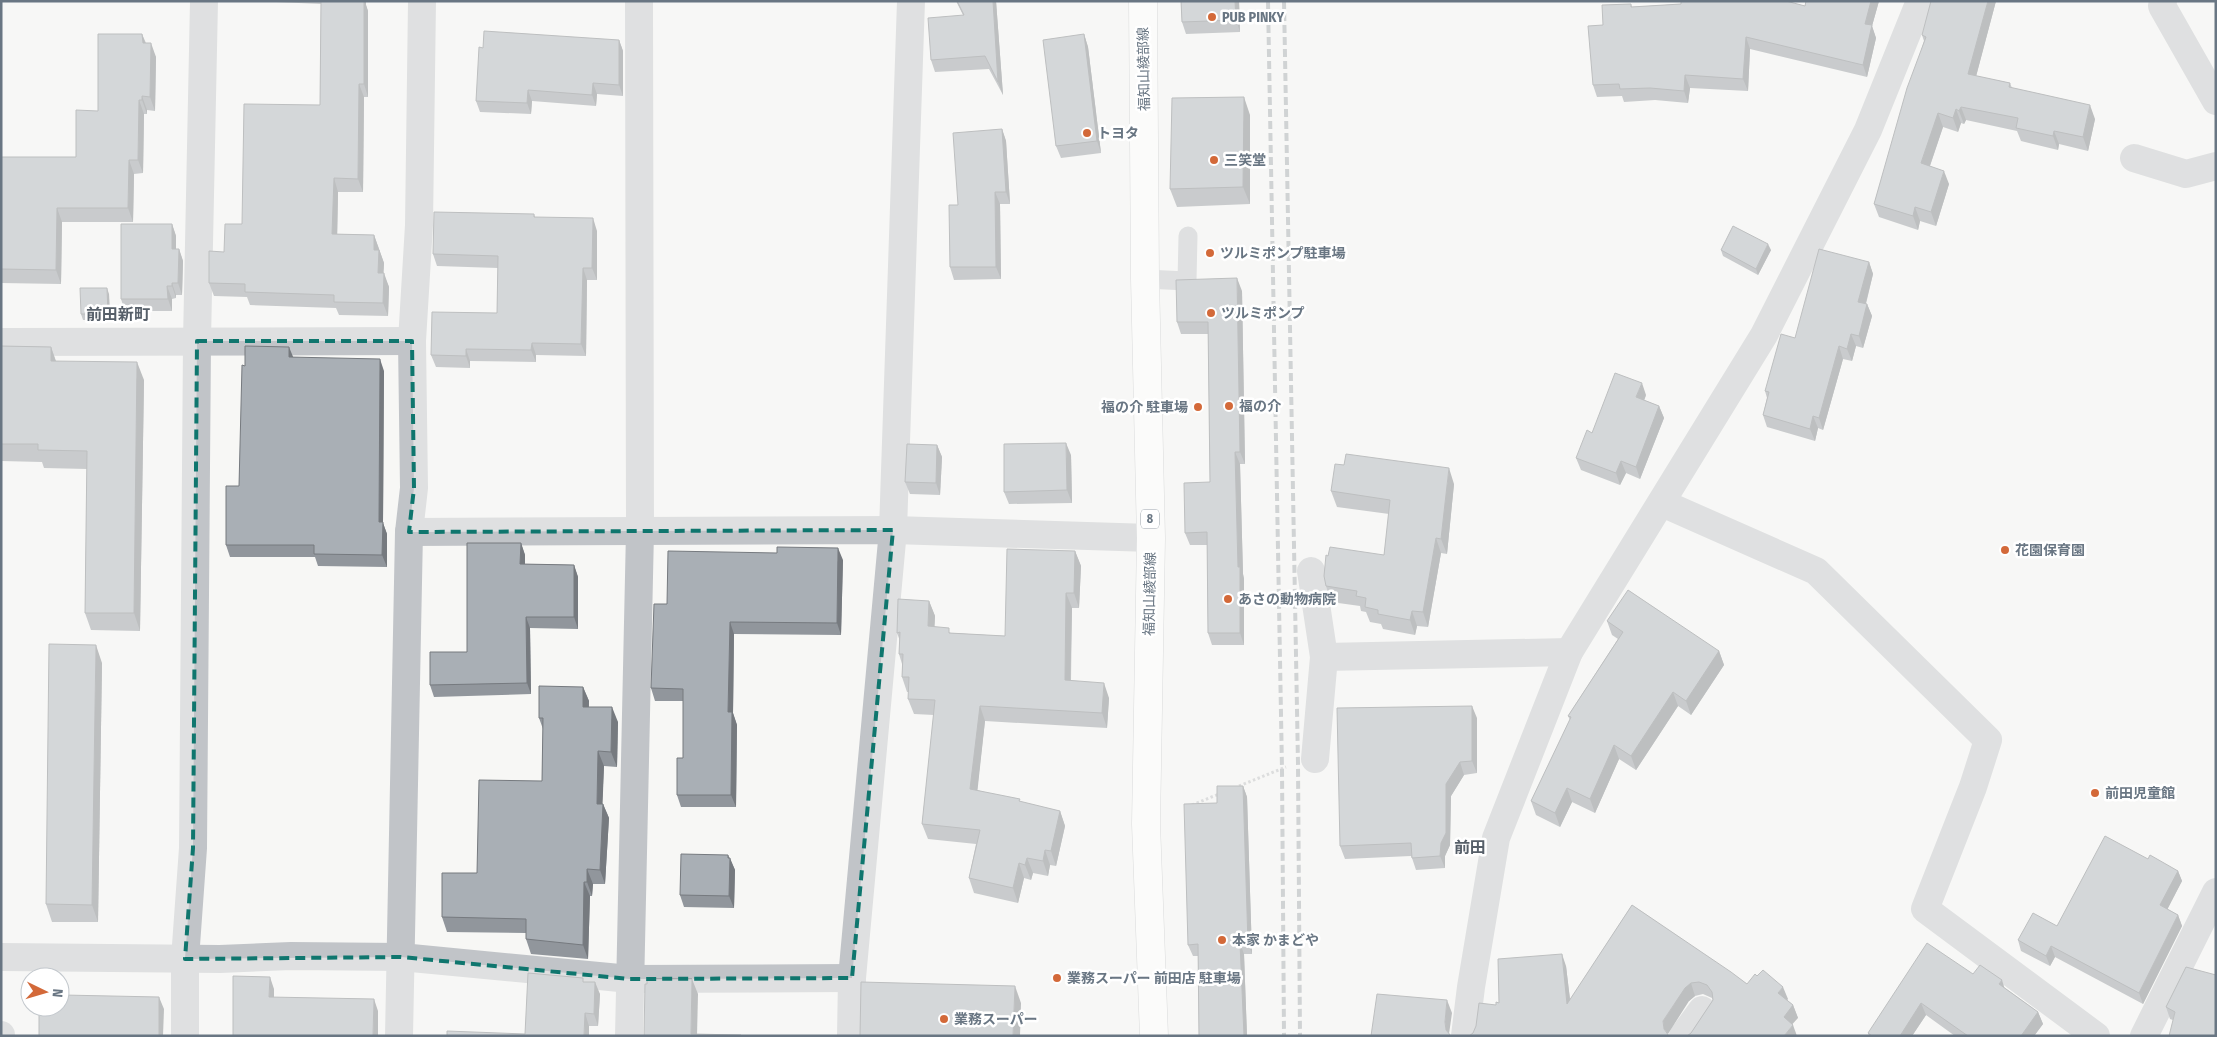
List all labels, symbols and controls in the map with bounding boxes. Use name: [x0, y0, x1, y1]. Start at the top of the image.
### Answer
place label: PUB PINKY: [1222, 9, 1284, 26]
marker: PUB PINKY: [1206, 11, 1218, 23]
street label: 福知山綾部線: [1135, 27, 1153, 111]
place label: トヨタ: [1097, 125, 1139, 142]
marker: トヨタ: [1081, 127, 1093, 139]
place label: 三笑堂: [1224, 152, 1266, 169]
marker: 三笑堂: [1208, 154, 1220, 166]
place label: ツルミポンプ駐車場: [1220, 245, 1346, 262]
marker: ツルミポンプ駐車場: [1204, 247, 1216, 259]
district label: 前田新町: [86, 305, 150, 324]
place label: ツルミポンプ: [1221, 305, 1305, 322]
marker: ツルミポンプ: [1205, 307, 1217, 319]
place label: 福の介: [1239, 398, 1282, 415]
place label: 福の介 駐車場: [1101, 399, 1188, 416]
marker: 福の介: [1223, 400, 1235, 412]
marker: 福の介 駐車場: [1192, 401, 1204, 413]
road number: 8: [1141, 509, 1159, 528]
place label: 花園保育園: [2015, 542, 2085, 559]
marker: 花園保育園: [1999, 544, 2011, 556]
street label: 福知山綾部線: [1141, 552, 1159, 636]
place label: あさの動物病院: [1238, 591, 1336, 608]
marker: あさの動物病院: [1222, 593, 1234, 605]
place label: 前田児童館: [2105, 785, 2175, 802]
marker: 前田児童館: [2089, 787, 2101, 799]
district label: 前田: [1454, 838, 1486, 857]
place label: 本家 かまどや: [1232, 932, 1319, 949]
marker: 本家 かまどや: [1216, 934, 1228, 946]
north arrow: [20, 967, 70, 1017]
place label: 業務スーパー 前田店 駐車場: [1067, 970, 1241, 987]
marker: 業務スーパー 前田店 駐車場: [1051, 972, 1063, 984]
text: N: [49, 988, 66, 998]
place label: 業務スーパー: [954, 1011, 1038, 1028]
marker: 業務スーパー: [938, 1013, 950, 1025]

